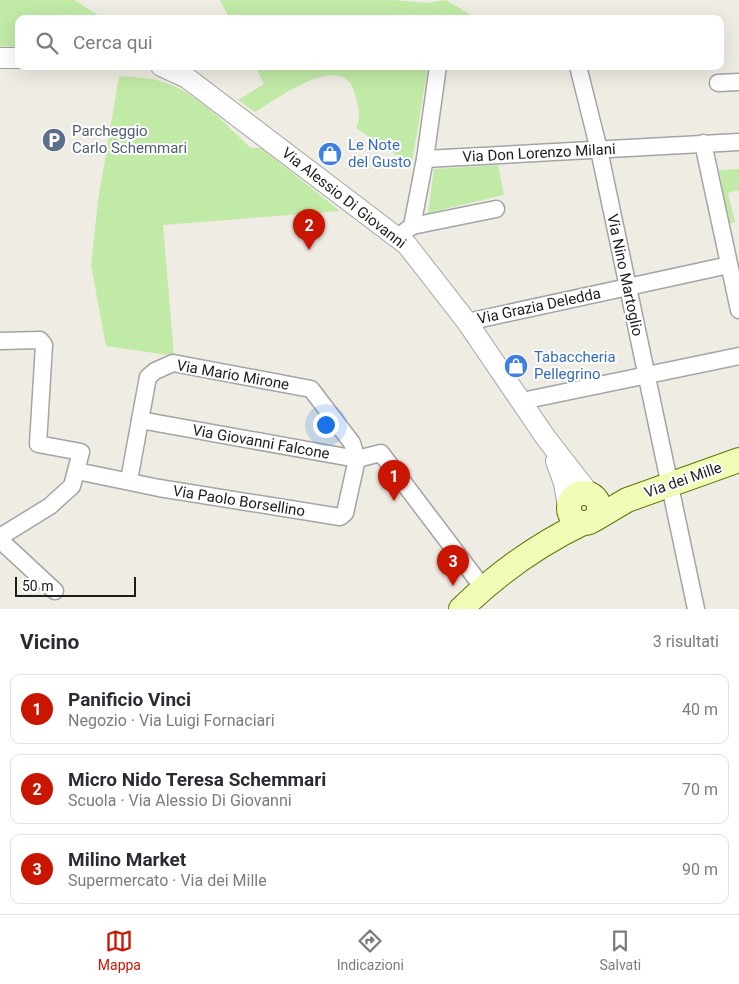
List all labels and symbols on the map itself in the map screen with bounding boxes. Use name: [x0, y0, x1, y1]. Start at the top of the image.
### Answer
place label: Parcheggio Carlo Schemmari: [72, 122, 187, 157]
parking icon: Parcheggio Carlo Schemmari: [41, 127, 67, 153]
place label: Le Note del Gusto: [348, 136, 411, 171]
street label: Via Don Lorenzo Milani: [462, 140, 616, 166]
shop icon: Le Note del Gusto: [317, 141, 343, 167]
street label: Via Alessio Di Giovanni: [278, 144, 410, 252]
pin: 2: [293, 209, 325, 250]
street label: Via Nino Martoglio: [603, 212, 647, 338]
street label: Via Grazia Deledda: [476, 284, 602, 328]
place label: Tabaccheria Pellegrino: [534, 348, 616, 383]
shop icon: Tabaccheria Pellegrino: [503, 353, 529, 379]
street label: Via Mario Mirone: [175, 356, 291, 394]
your location: [313, 412, 339, 438]
street label: Via Giovanni Falcone: [191, 421, 331, 463]
street label: Via dei Mille: [642, 458, 724, 502]
pin: 1: [378, 460, 410, 501]
street label: Via Paolo Borsellino: [172, 482, 306, 520]
pin: 3: [437, 545, 469, 586]
scale bar: [15, 574, 136, 597]

